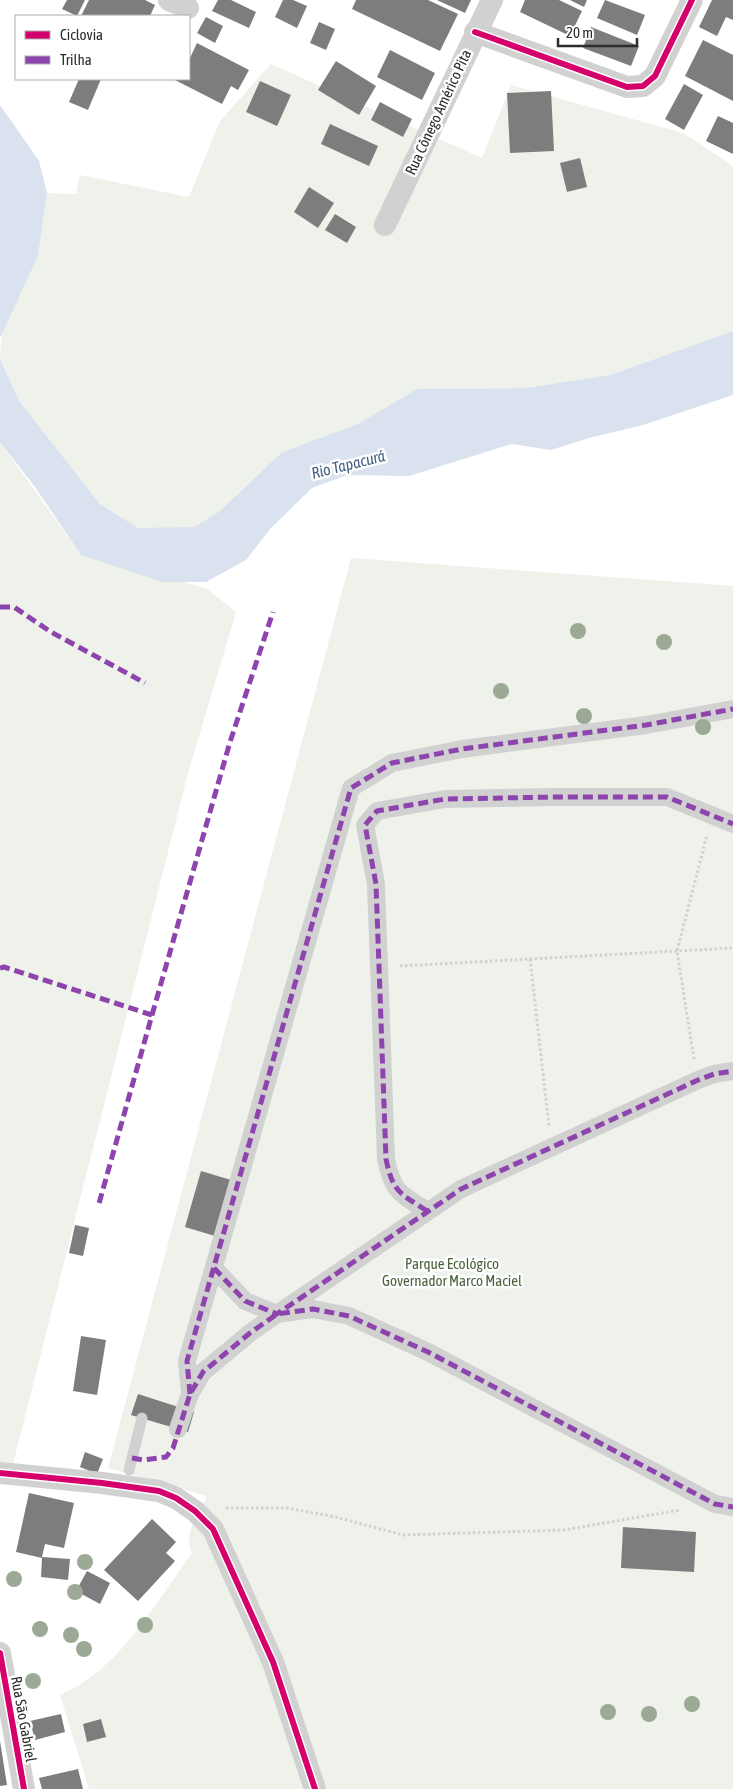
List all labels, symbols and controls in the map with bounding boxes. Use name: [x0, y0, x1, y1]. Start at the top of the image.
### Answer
legend: [15, 15, 190, 80]
scale bar: [558, 15, 637, 47]
text: 20 m: [566, 24, 593, 41]
text: Ciclovia: [60, 26, 103, 43]
street label: Rua Cônego Américo Pita: [402, 47, 474, 177]
text: Trilha: [60, 51, 92, 68]
water label: Rio Tapacurá: [309, 446, 387, 483]
park label: Parque Ecológico Governador Marco Maciel: [382, 1255, 522, 1289]
street label: Rua São Gabriel: [8, 1675, 40, 1763]

